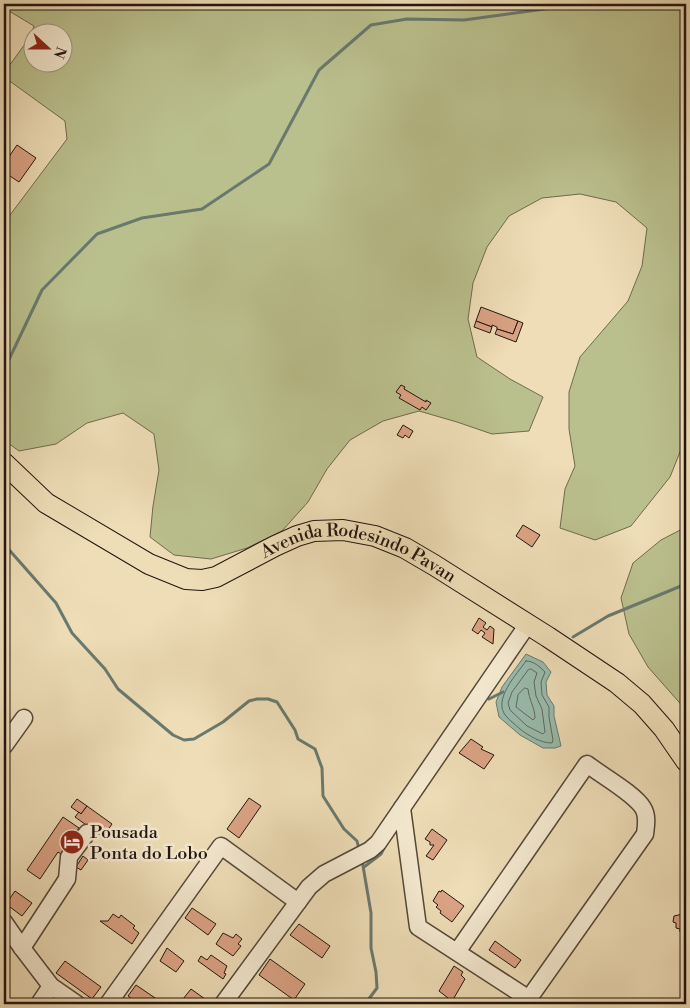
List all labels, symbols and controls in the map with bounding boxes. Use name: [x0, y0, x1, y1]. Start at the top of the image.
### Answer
north arrow: [22, 22, 72, 72]
text: N: [49, 44, 70, 61]
street label: Avenida Rodesindo Pavan: [256, 518, 461, 588]
place label: Pousada Ponta do Lobo: [90, 821, 208, 865]
hotel icon: Pousada Ponta do Lobo: [59, 829, 85, 855]

